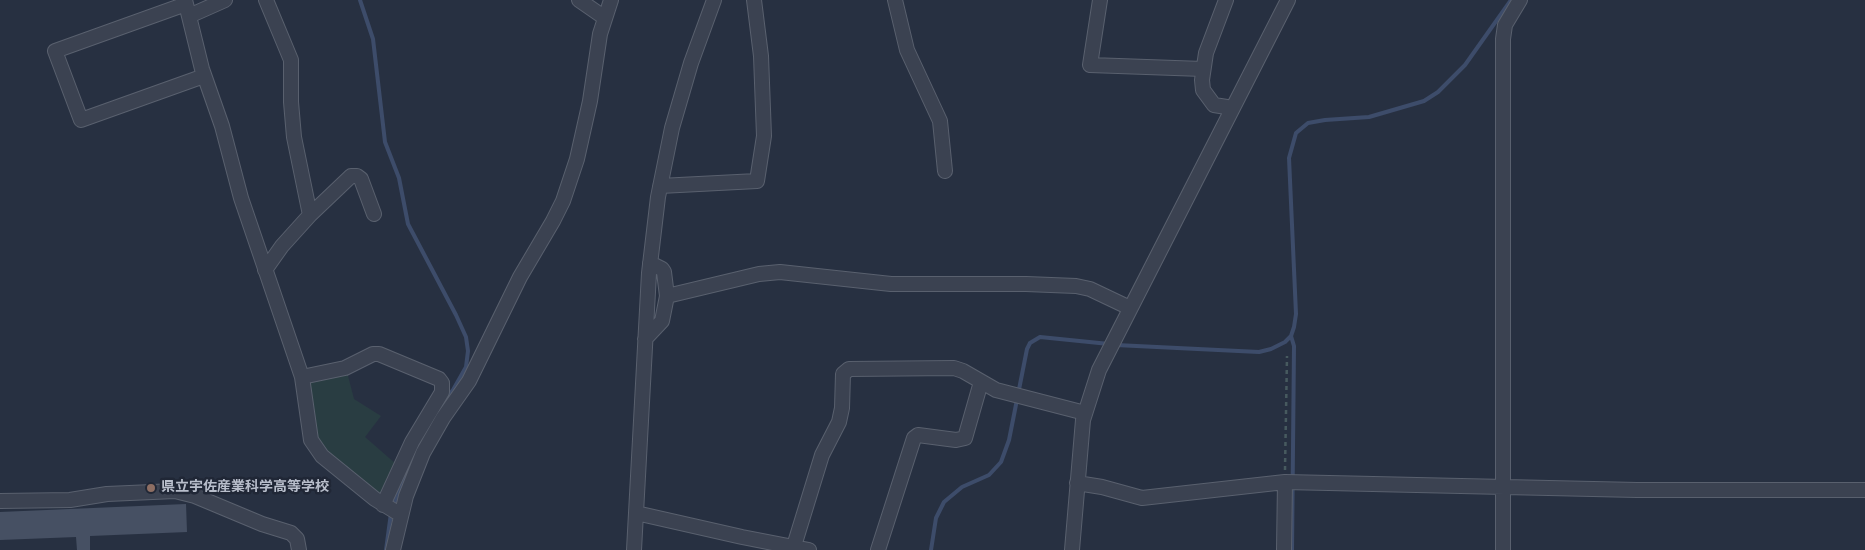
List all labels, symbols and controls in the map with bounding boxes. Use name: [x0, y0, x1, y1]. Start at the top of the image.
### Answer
place label: 県立宇佐産業科学高等学校: [161, 480, 329, 496]
marker: 県立宇佐産業科学高等学校: [145, 482, 157, 494]

